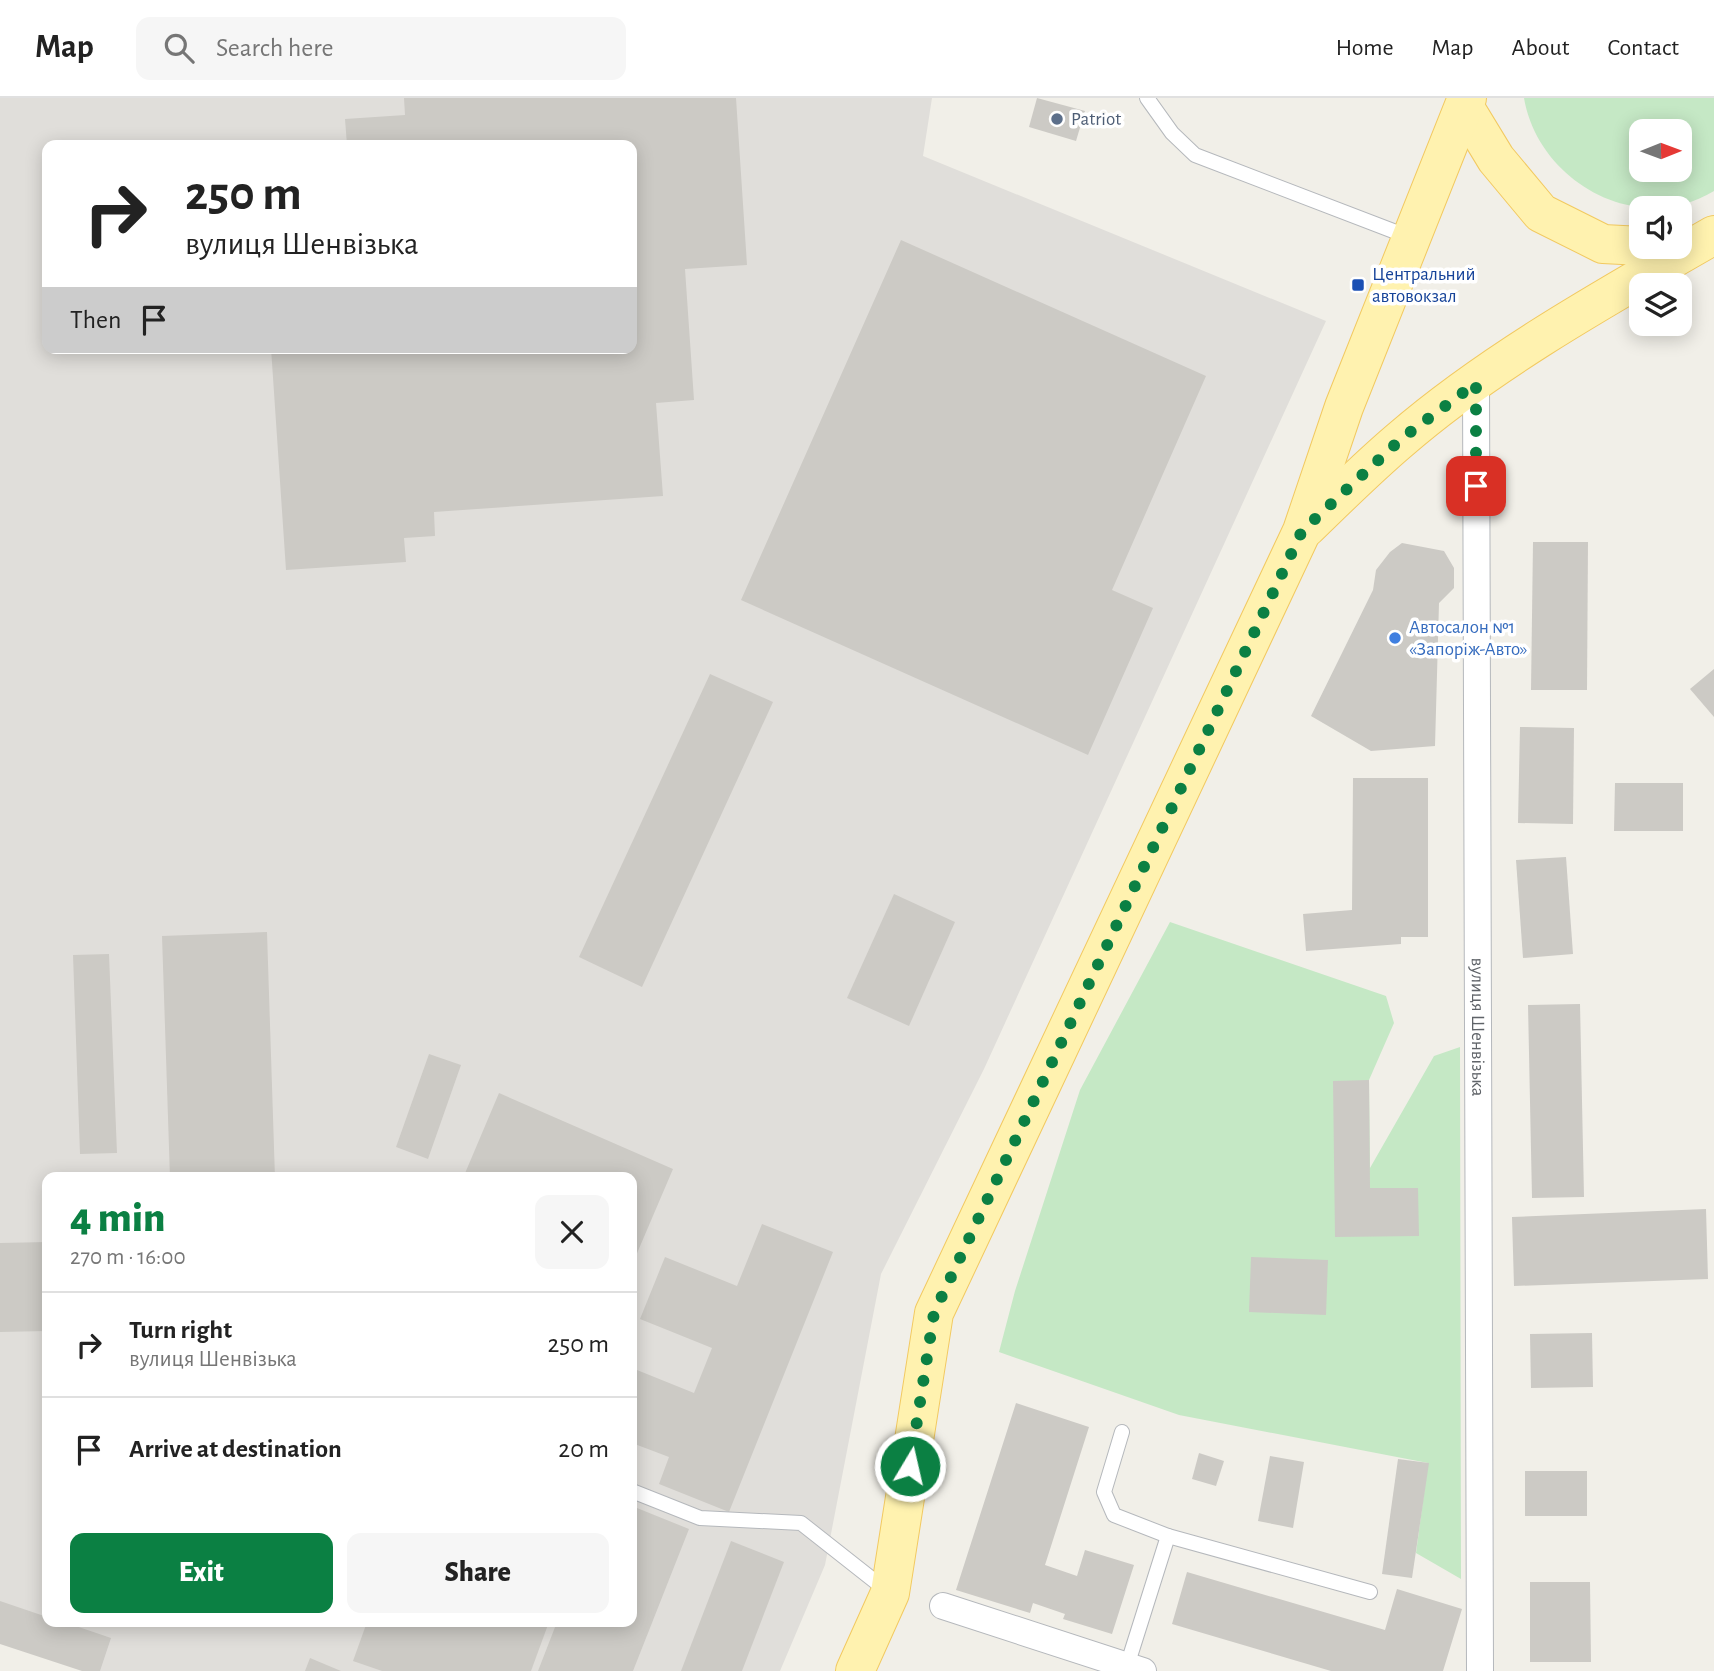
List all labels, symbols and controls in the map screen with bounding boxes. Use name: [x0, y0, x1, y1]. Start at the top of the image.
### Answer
search box: [136, 17, 626, 80]
icon: search: [160, 29, 198, 67]
text: Map: [35, 31, 94, 64]
text: Search here: [216, 35, 334, 61]
text: Home: [1336, 36, 1394, 60]
text: Map: [1432, 36, 1474, 60]
text: About: [1512, 36, 1569, 60]
text: Contact: [1607, 36, 1679, 60]
place label: Patriot: [1071, 110, 1121, 129]
marker: Patriot: [1049, 111, 1065, 127]
north arrow: [1629, 119, 1692, 182]
map controls: [1629, 119, 1692, 336]
icon: right: [70, 168, 161, 259]
text: 250 m: [185, 170, 302, 219]
button: sound: [1629, 196, 1692, 259]
text: вулиця Шенвізька: [185, 228, 419, 260]
place label: Центральний автовокзал: [1372, 265, 1476, 306]
button: layers: [1629, 273, 1692, 336]
marker: Центральний автовокзал: [1350, 277, 1366, 293]
icon: arrive: [135, 301, 173, 339]
text: Then: [70, 307, 121, 333]
pin: [1446, 456, 1506, 516]
icon: arrive: [1457, 467, 1495, 505]
place label: Автосалон №1 «Запоріж-Авто»: [1409, 618, 1528, 659]
marker: Автосалон №1 «Запоріж-Авто»: [1387, 630, 1403, 646]
street label: вулиця Шенвізька: [1468, 958, 1488, 1097]
button: close: [535, 1195, 609, 1269]
text: 4 min: [70, 1197, 166, 1239]
text: 270 m · 16:00: [70, 1246, 186, 1269]
text: Turn right: [129, 1317, 232, 1343]
icon: right: [70, 1326, 108, 1364]
text: 250 m: [547, 1331, 609, 1357]
text: вулиця Шенвізька: [129, 1348, 297, 1371]
position arrow: [873, 1429, 947, 1503]
icon: arrive: [70, 1431, 108, 1469]
text: Arrive at destination: [129, 1436, 342, 1462]
text: 20 m: [558, 1436, 609, 1462]
button: Exit: [70, 1533, 333, 1613]
button: Share: [347, 1533, 609, 1613]

